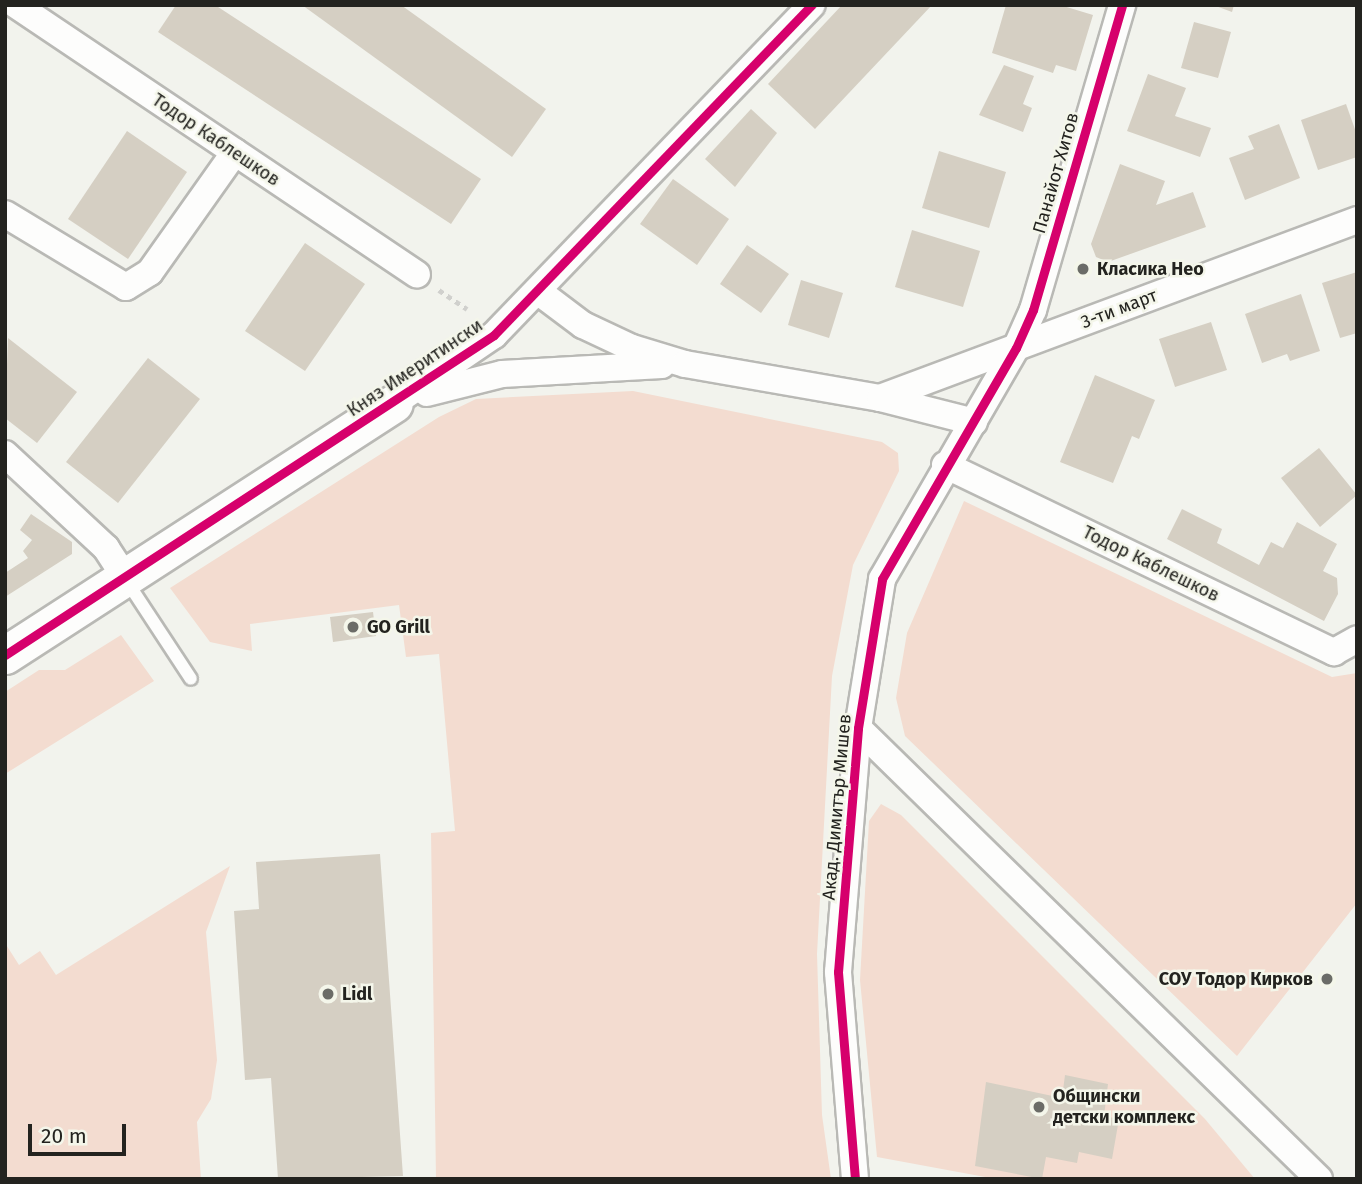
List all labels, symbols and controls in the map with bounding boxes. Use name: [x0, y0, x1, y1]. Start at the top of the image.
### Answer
street label: Тодор Каблешков: [148, 89, 284, 191]
street label: Панайот Хитов: [1028, 110, 1084, 236]
place label: Класика Нео: [1097, 258, 1204, 280]
marker: Класика Нео: [1075, 261, 1091, 277]
street label: 3-ти март: [1078, 285, 1160, 333]
street label: Княз Имеритински: [343, 315, 487, 421]
street label: Тодор Каблешков: [1079, 522, 1223, 606]
place label: GO Grill: [367, 616, 430, 638]
marker: GO Grill: [345, 619, 361, 635]
street label: Акад. Димитър Мишев: [818, 713, 856, 901]
place label: СОУ Тодор Кирков: [1159, 968, 1313, 990]
marker: СОУ Тодор Кирков: [1319, 971, 1335, 987]
place label: Lidl: [342, 983, 372, 1005]
marker: Lidl: [320, 986, 336, 1002]
place label: Общински детски комплекс: [1053, 1086, 1195, 1128]
marker: Общински детски комплекс: [1031, 1099, 1047, 1115]
scale bar: [32, 1110, 130, 1154]
text: 20 m: [41, 1123, 87, 1149]

